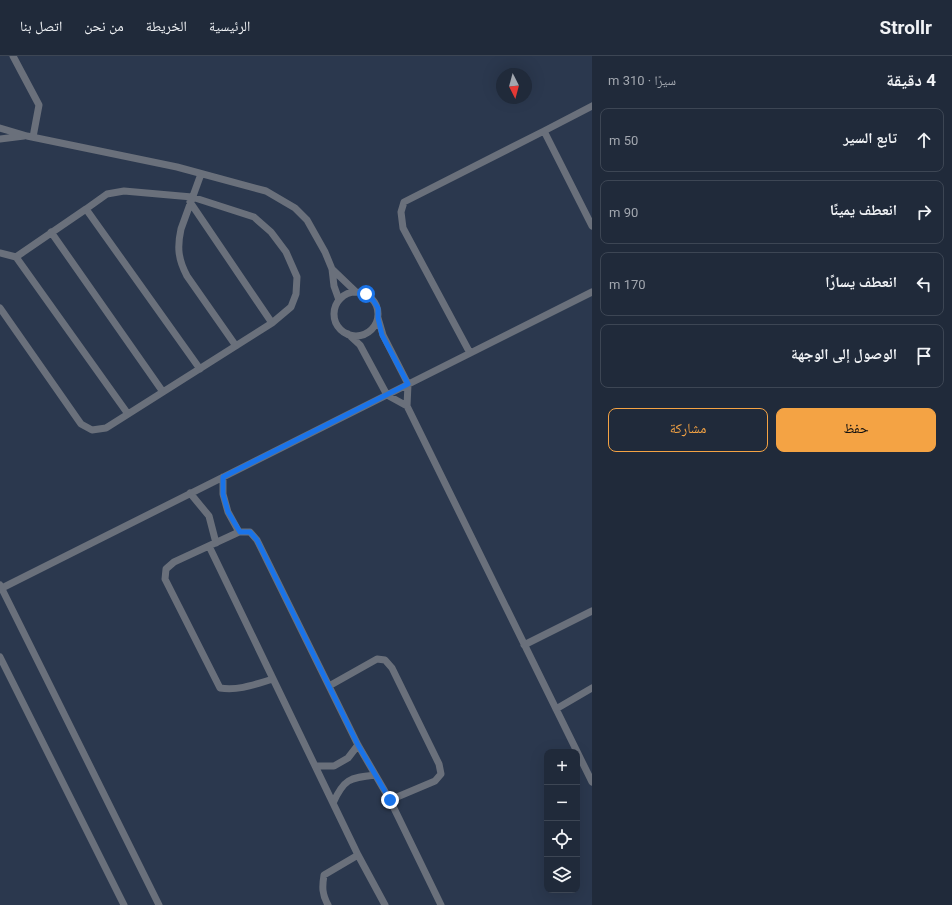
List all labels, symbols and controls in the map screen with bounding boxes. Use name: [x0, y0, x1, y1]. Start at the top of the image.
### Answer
text: Strollr: [879, 16, 932, 39]
text: اتصل بنا: [20, 18, 62, 34]
text: من نحن: [84, 18, 124, 34]
text: الخريطة: [146, 18, 187, 34]
text: الرئيسية: [209, 18, 250, 34]
north arrow: [496, 68, 532, 104]
text: 4 دقيقة: [886, 70, 936, 90]
text: سيرًا · 310 m: [608, 73, 676, 88]
text: تابع السير: [843, 129, 897, 147]
icon: ahead: [913, 129, 935, 151]
text: 50 m: [609, 133, 638, 148]
text: انعطف يمينًا: [830, 201, 897, 219]
icon: right: [913, 201, 935, 223]
text: 90 m: [609, 205, 638, 220]
text: انعطف يسارًا: [825, 273, 897, 291]
icon: left: [913, 273, 935, 295]
text: 170 m: [609, 277, 646, 292]
route start: [357, 285, 375, 303]
text: الوصول إلى الوجهة: [791, 345, 897, 363]
icon: arrive: [913, 345, 935, 367]
button: مشاركة: [608, 408, 768, 452]
button: حفظ: [776, 408, 936, 452]
map controls: [544, 749, 580, 893]
button: +: [544, 749, 580, 785]
button: −: [544, 785, 580, 821]
route end: [381, 791, 399, 809]
button: locate: [544, 821, 580, 857]
button: layers: [544, 857, 580, 893]

